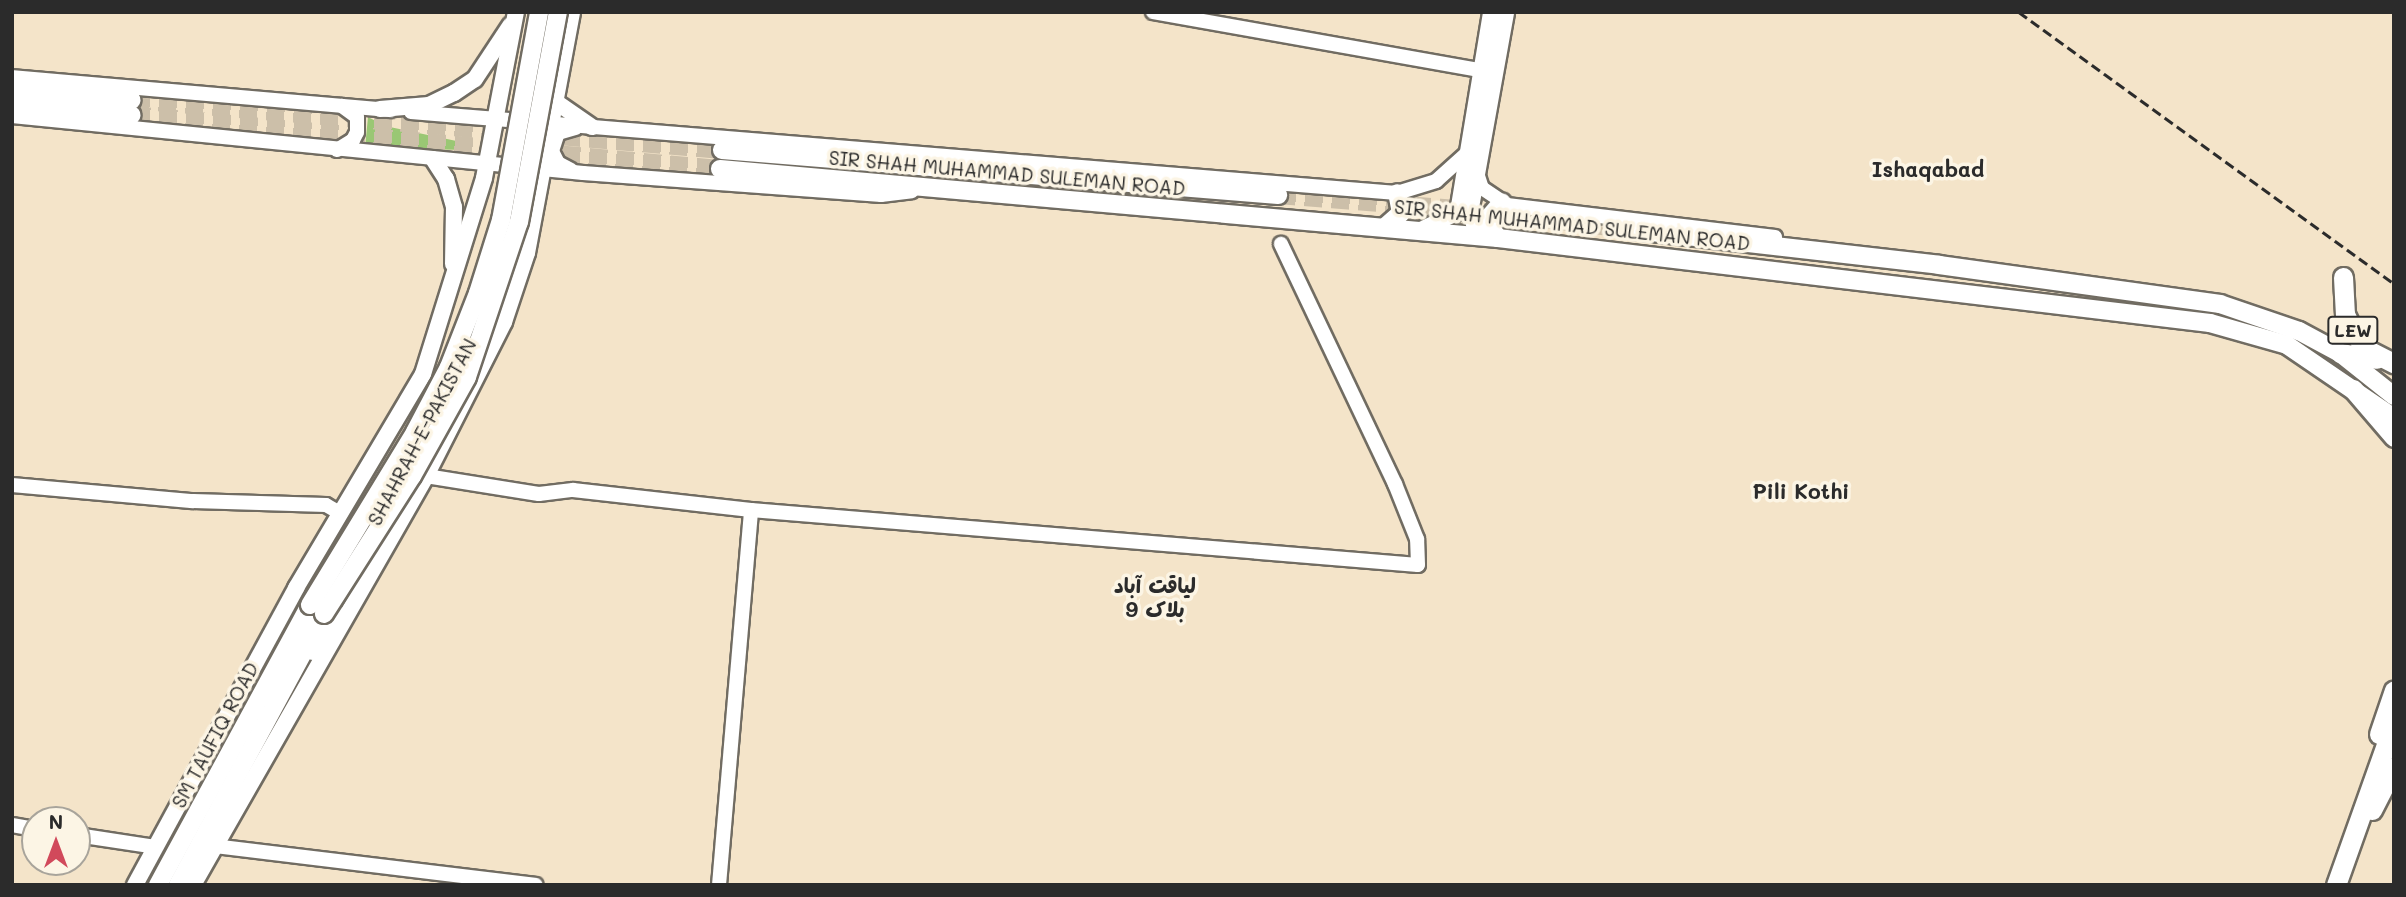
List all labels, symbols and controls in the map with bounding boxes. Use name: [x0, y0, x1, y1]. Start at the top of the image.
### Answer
street label: SIR SHAH MUHAMMAD SULEMAN ROAD: [828, 146, 1186, 200]
district label: Ishaqabad: [1872, 156, 1984, 182]
street label: SIR SHAH MUHAMMAD SULEMAN ROAD: [1393, 195, 1751, 255]
road number: LEW: [2327, 316, 2379, 344]
street label: SHAHRAH-E-PAKISTAN: [363, 335, 481, 529]
district label: Pili Kothi: [1753, 478, 1849, 504]
district label: لیاقت آباد بلاک 9: [1114, 572, 1196, 622]
street label: SM TAUFIQ ROAD: [167, 658, 263, 812]
north arrow: [21, 806, 91, 876]
text: N: [49, 809, 63, 834]

